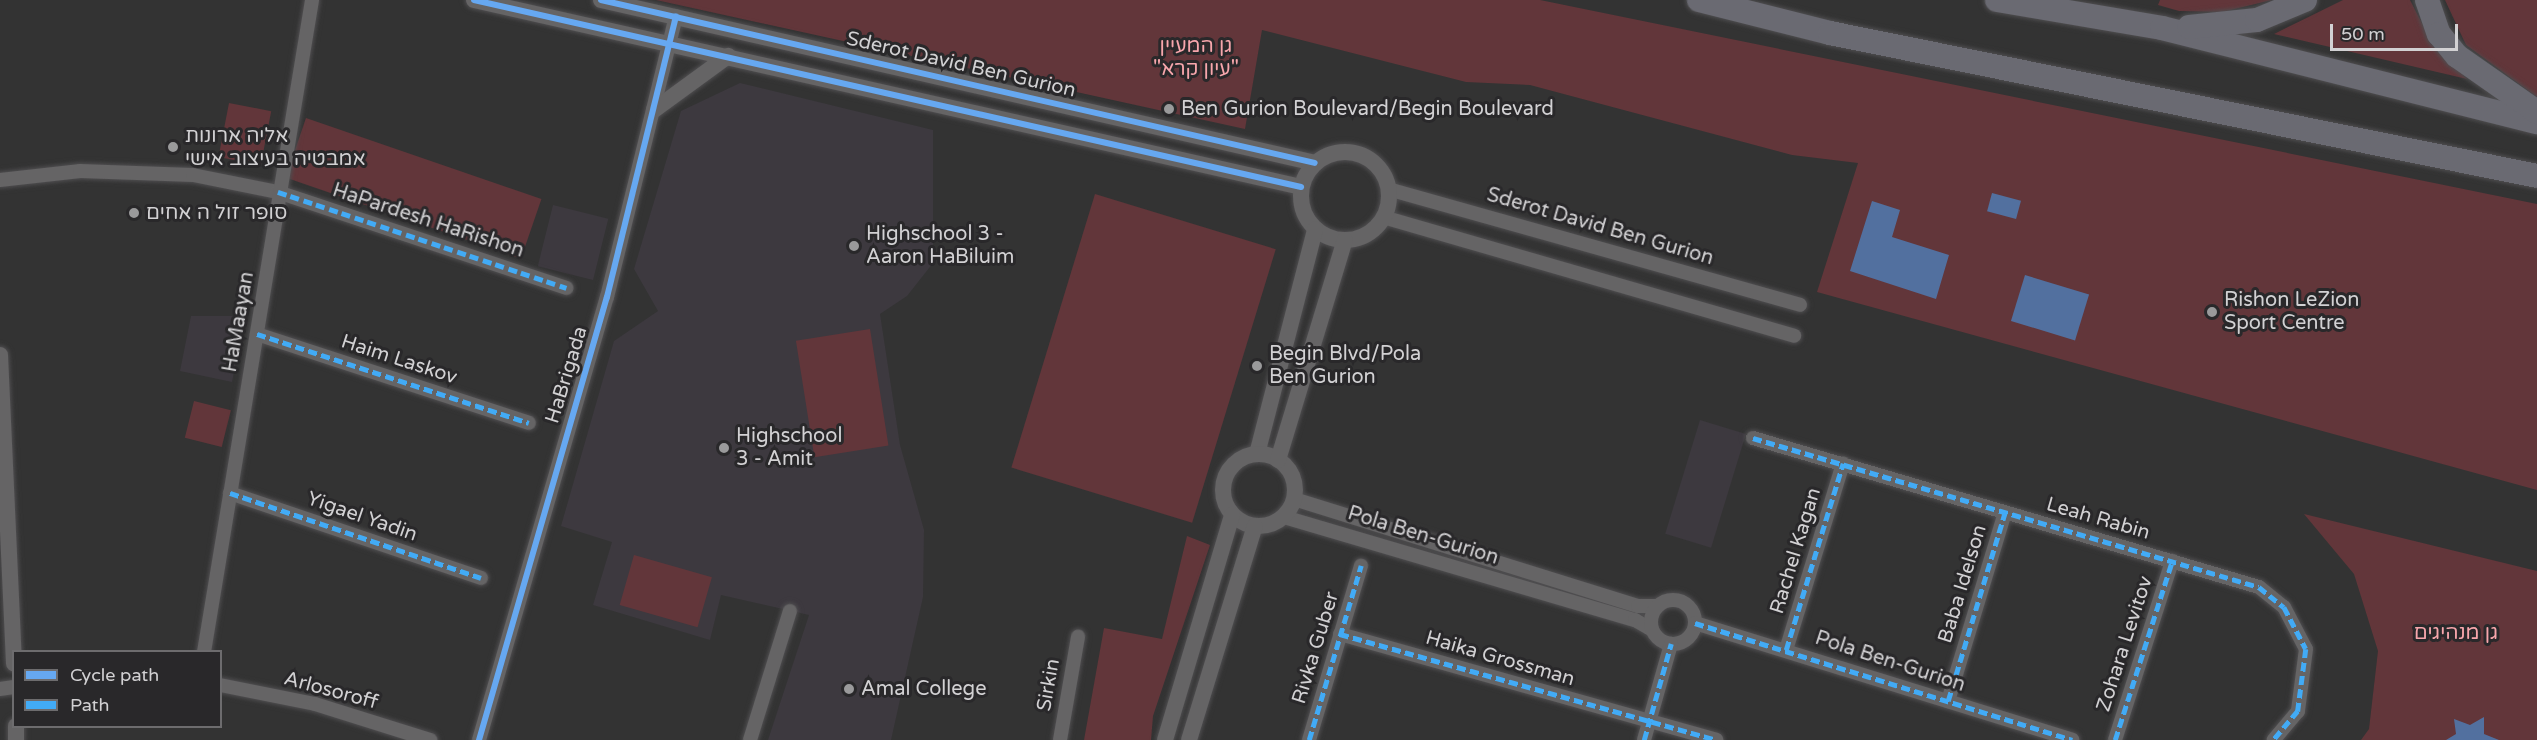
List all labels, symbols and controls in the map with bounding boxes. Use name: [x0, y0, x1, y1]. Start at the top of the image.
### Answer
scale bar: [2333, 12, 2460, 50]
text: 50 m: [2341, 23, 2385, 45]
street label: Sderot David Ben Gurion: [844, 27, 1078, 103]
park label: גן המעיין "עיון קרא": [1153, 34, 1239, 81]
place label: Ben Gurion Boulevard/Begin Boulevard: [1181, 97, 1554, 121]
marker: Ben Gurion Boulevard/Begin Boulevard: [1162, 102, 1176, 116]
place label: אליה ארונות אמבטיה בעיצוב אישי: [185, 124, 366, 171]
marker: אליה ארונות אמבטיה בעיצוב אישי: [166, 140, 180, 154]
street label: HaPardesh HaRishon: [329, 179, 527, 263]
street label: Sderot David Ben Gurion: [1484, 183, 1716, 271]
place label: סופר זול ה אחים: [146, 201, 287, 225]
marker: סופר זול ה אחים: [127, 206, 141, 220]
place label: Highschool 3 - Aaron HaBiluim: [866, 222, 1014, 269]
marker: Highschool 3 - Aaron HaBiluim: [847, 239, 861, 253]
street label: HaMaayan: [218, 270, 260, 374]
place label: Rishon LeZion Sport Centre: [2224, 288, 2359, 335]
marker: Rishon LeZion Sport Centre: [2205, 305, 2219, 319]
street label: HaBrigada: [541, 324, 593, 426]
street label: Haim Laskov: [338, 330, 460, 390]
place label: Begin Blvd/Pola Ben Gurion: [1269, 342, 1421, 389]
marker: Begin Blvd/Pola Ben Gurion: [1250, 359, 1264, 373]
place label: Highschool 3 - Amit: [736, 424, 842, 471]
marker: Highschool 3 - Amit: [717, 441, 731, 455]
street label: Rachel Kagan: [1765, 485, 1827, 617]
street label: Yigael Yadin: [304, 487, 420, 547]
street label: Leah Rabin: [2043, 493, 2153, 545]
street label: Pola Ben-Gurion: [1345, 502, 1501, 570]
street label: Baba Idelson: [1934, 522, 1992, 646]
street label: Zohara Levitov: [2092, 573, 2158, 715]
street label: Rivka Guber: [1288, 589, 1344, 707]
park label: גן מנהיגים: [2414, 621, 2498, 645]
street label: Haika Grossman: [1423, 626, 1577, 692]
street label: Pola Ben-Gurion: [1812, 626, 1968, 698]
legend: [12, 650, 222, 728]
street label: Sirkin: [1033, 657, 1065, 713]
text: Cycle path: [70, 664, 159, 686]
street label: Arlosoroff: [281, 667, 381, 715]
place label: Amal College: [861, 677, 987, 701]
marker: Amal College: [842, 682, 856, 696]
text: Path: [70, 694, 109, 716]

